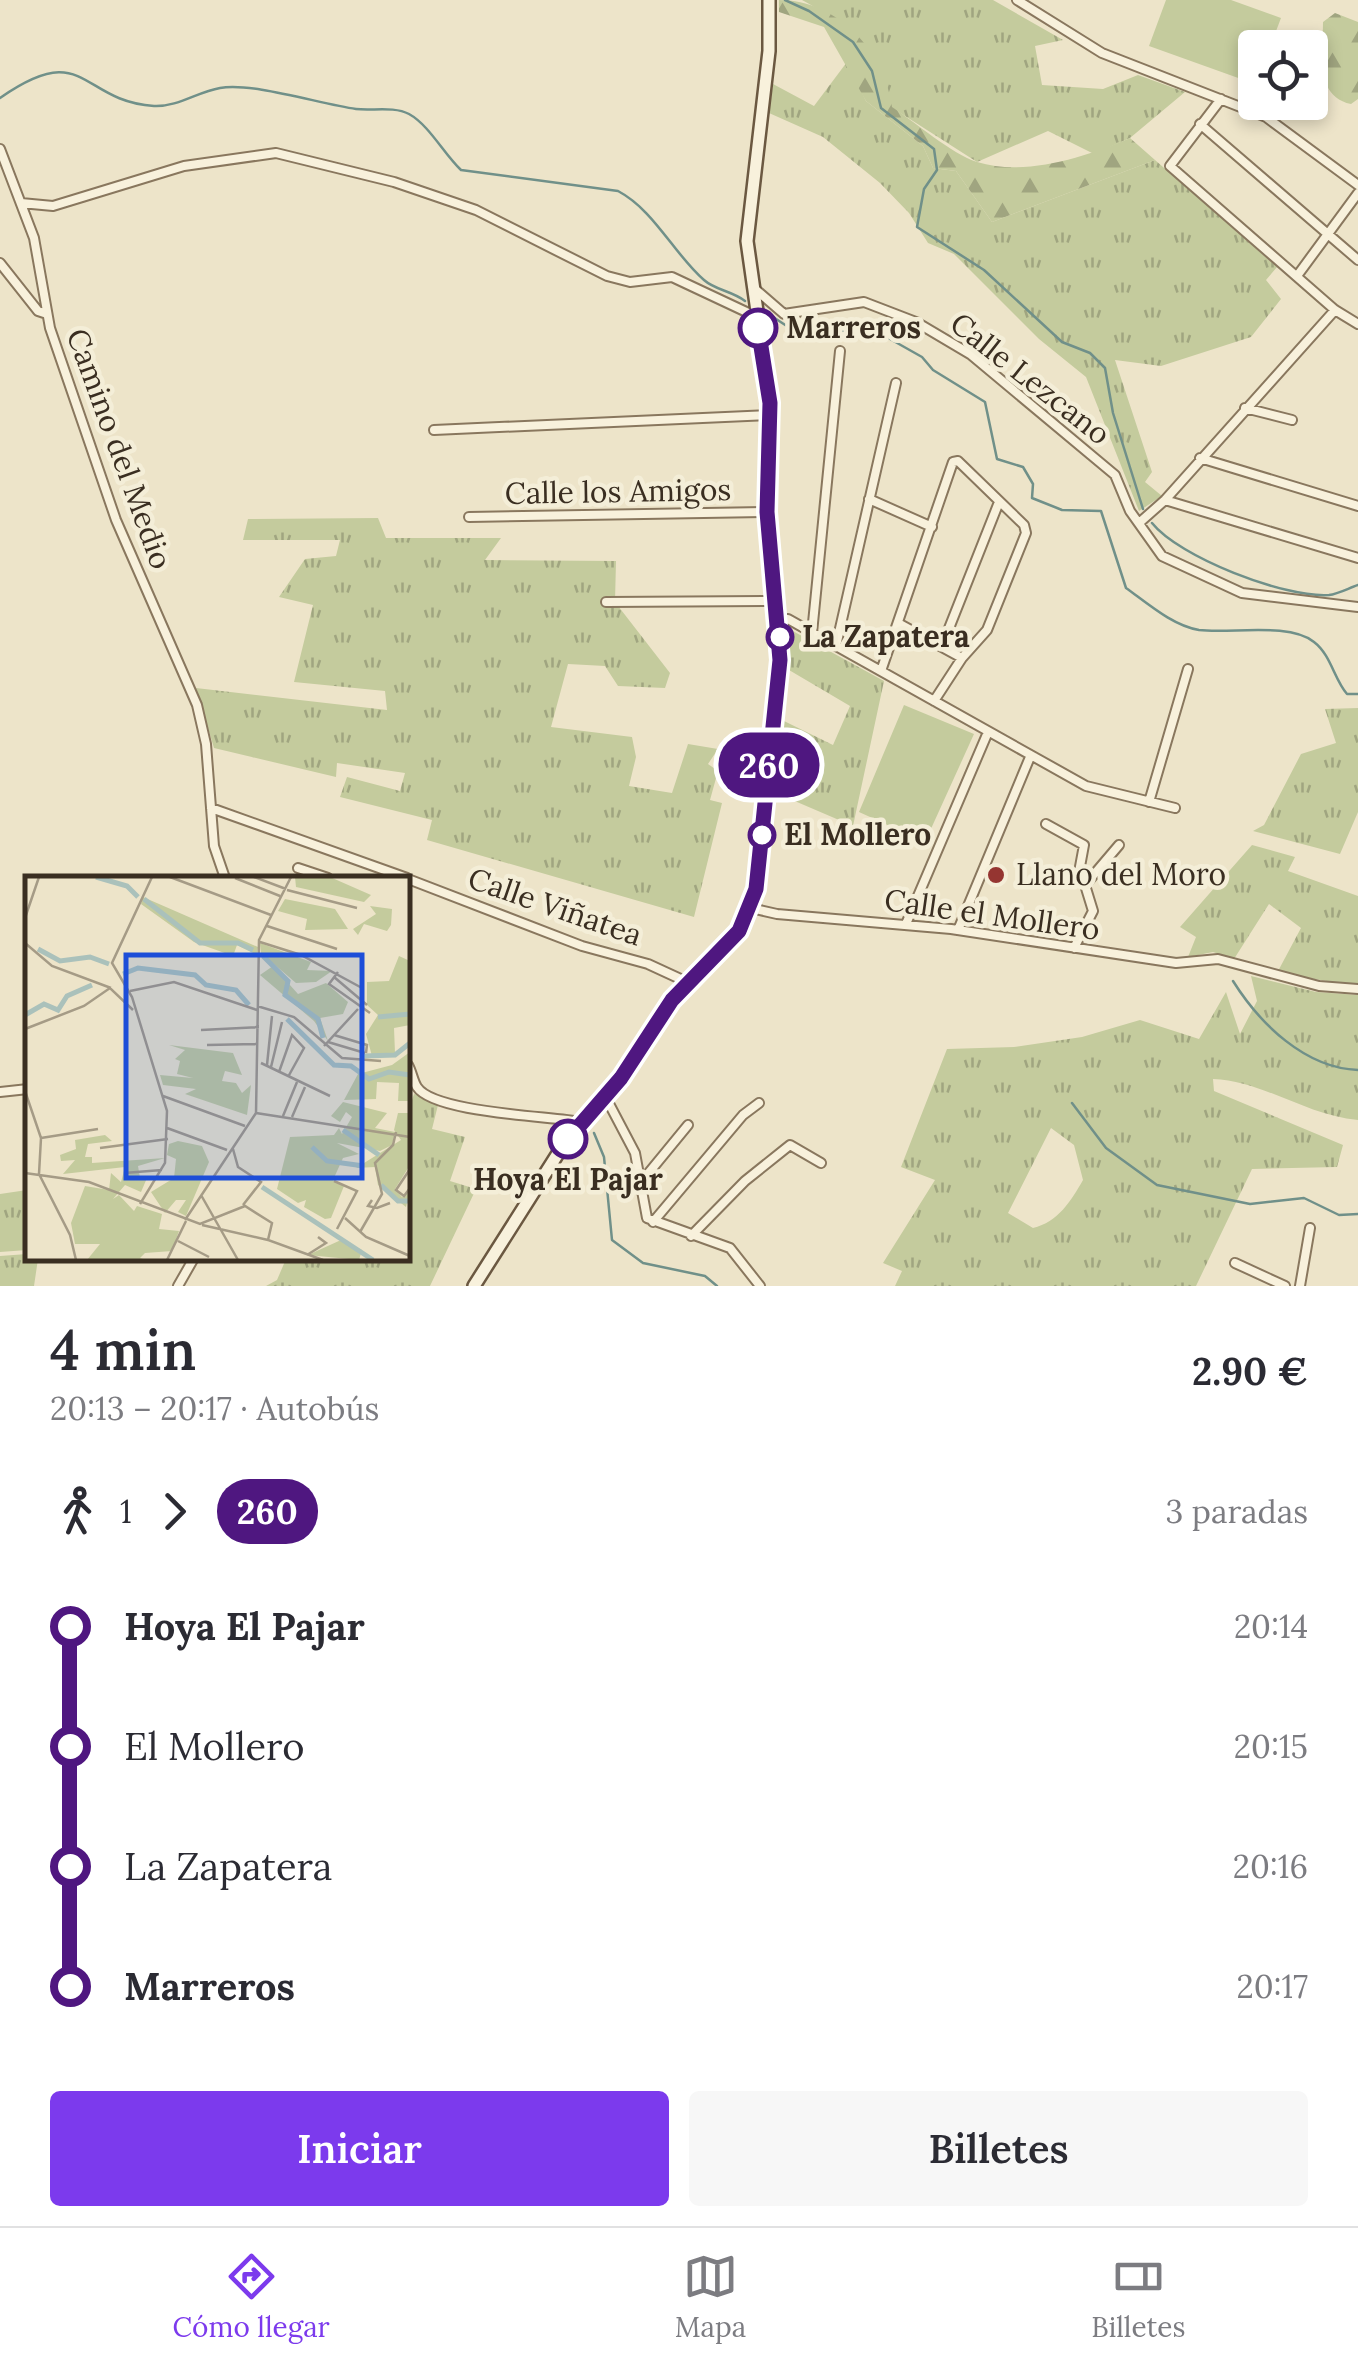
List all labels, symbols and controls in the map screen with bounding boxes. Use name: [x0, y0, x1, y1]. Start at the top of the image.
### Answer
map controls: [1238, 30, 1328, 120]
button: locate: [1238, 30, 1328, 120]
street label: Calle Lezcano: [943, 304, 1118, 453]
place label: Marreros: [786, 308, 921, 346]
marker: Marreros: [739, 309, 777, 347]
street label: Camino del Medio: [59, 323, 181, 574]
street label: Calle los Amigos: [505, 470, 731, 513]
place label: La Zapatera: [802, 617, 970, 655]
marker: La Zapatera: [767, 624, 793, 650]
line badge: 260: [712, 732, 826, 798]
text: 260: [738, 743, 800, 788]
place label: El Mollero: [784, 815, 931, 853]
marker: El Mollero: [749, 822, 775, 848]
place label: Llano del Moro: [1016, 855, 1226, 893]
street label: Calle Viñatea: [463, 859, 647, 954]
marker: Llano del Moro: [985, 864, 1007, 886]
inset map: [25, 876, 410, 1261]
street label: Calle el Mollero: [882, 880, 1102, 948]
marker: Hoya El Pajar: [549, 1120, 587, 1158]
place label: Hoya El Pajar: [473, 1160, 664, 1199]
text: 4 min: [50, 1315, 196, 1385]
text: 2.90 €: [1192, 1347, 1308, 1395]
text: 20:13 – 20:17 · Autobús: [50, 1388, 379, 1429]
icon: walk: [50, 1484, 105, 1539]
icon: forward: [147, 1484, 202, 1539]
text: 260: [237, 1489, 298, 1534]
text: 1: [120, 1491, 132, 1532]
text: 3 paradas: [1166, 1491, 1308, 1532]
text: Hoya El Pajar: [124, 1602, 365, 1650]
text: 20:14: [1234, 1606, 1308, 1647]
text: El Mollero: [124, 1722, 305, 1770]
text: 20:15: [1234, 1726, 1308, 1767]
text: La Zapatera: [124, 1842, 332, 1890]
text: 20:16: [1233, 1846, 1308, 1887]
text: Marreros: [124, 1962, 295, 2010]
text: 20:17: [1237, 1966, 1308, 2007]
button: Iniciar: [50, 2091, 669, 2206]
button: Billetes: [689, 2091, 1308, 2206]
tab: Cómo llegar: [173, 2249, 330, 2345]
tab: Mapa: [675, 2249, 746, 2345]
tab: Billetes: [1091, 2249, 1185, 2345]

